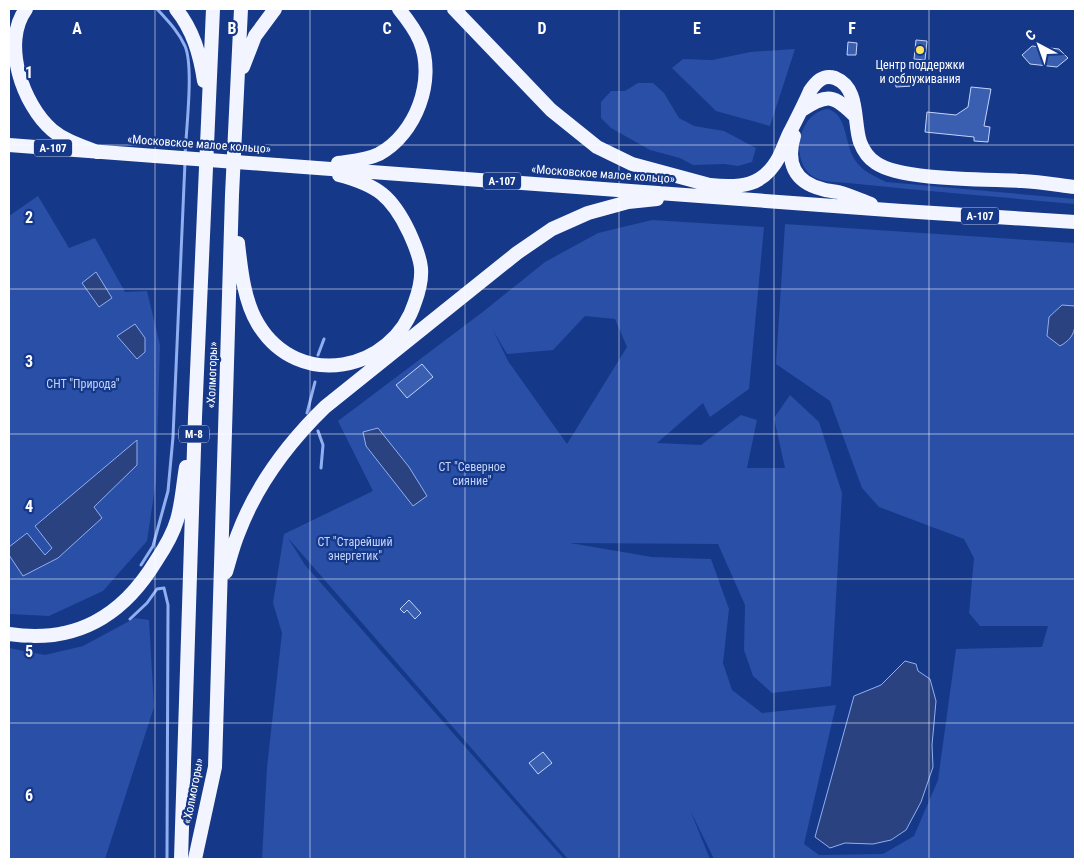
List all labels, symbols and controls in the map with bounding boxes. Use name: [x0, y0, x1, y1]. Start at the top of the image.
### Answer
text: A: [72, 19, 82, 38]
text: B: [228, 19, 237, 38]
text: C: [382, 19, 392, 38]
text: D: [537, 19, 547, 38]
text: E: [693, 19, 701, 38]
text: F: [848, 19, 856, 38]
north arrow: [1014, 20, 1064, 70]
text: С: [1022, 27, 1039, 44]
marker: Центр поддержки и осблуживания: [914, 44, 926, 56]
place label: Центр поддержки и осблуживания: [875, 58, 965, 86]
text: 1: [25, 63, 33, 82]
street label: «Московское малое кольцо»: [127, 132, 271, 156]
road number: А-107: [34, 140, 72, 156]
street label: «Московское малое кольцо»: [531, 162, 675, 186]
road number: А-107: [483, 172, 521, 190]
text: 2: [25, 208, 33, 227]
road number: А-107: [961, 208, 999, 225]
street label: «Холмогоры»: [204, 341, 220, 409]
text: 3: [25, 352, 33, 371]
park label: СНТ "Природа": [46, 377, 120, 391]
road number: М-8: [179, 426, 209, 442]
park label: СТ "Северное сияние": [438, 460, 506, 488]
text: 4: [25, 497, 33, 516]
park label: СТ "Старейший энергетик": [317, 535, 393, 563]
text: 5: [25, 642, 33, 661]
street label: «Холмогоры»: [180, 757, 206, 825]
text: 6: [25, 786, 33, 805]

